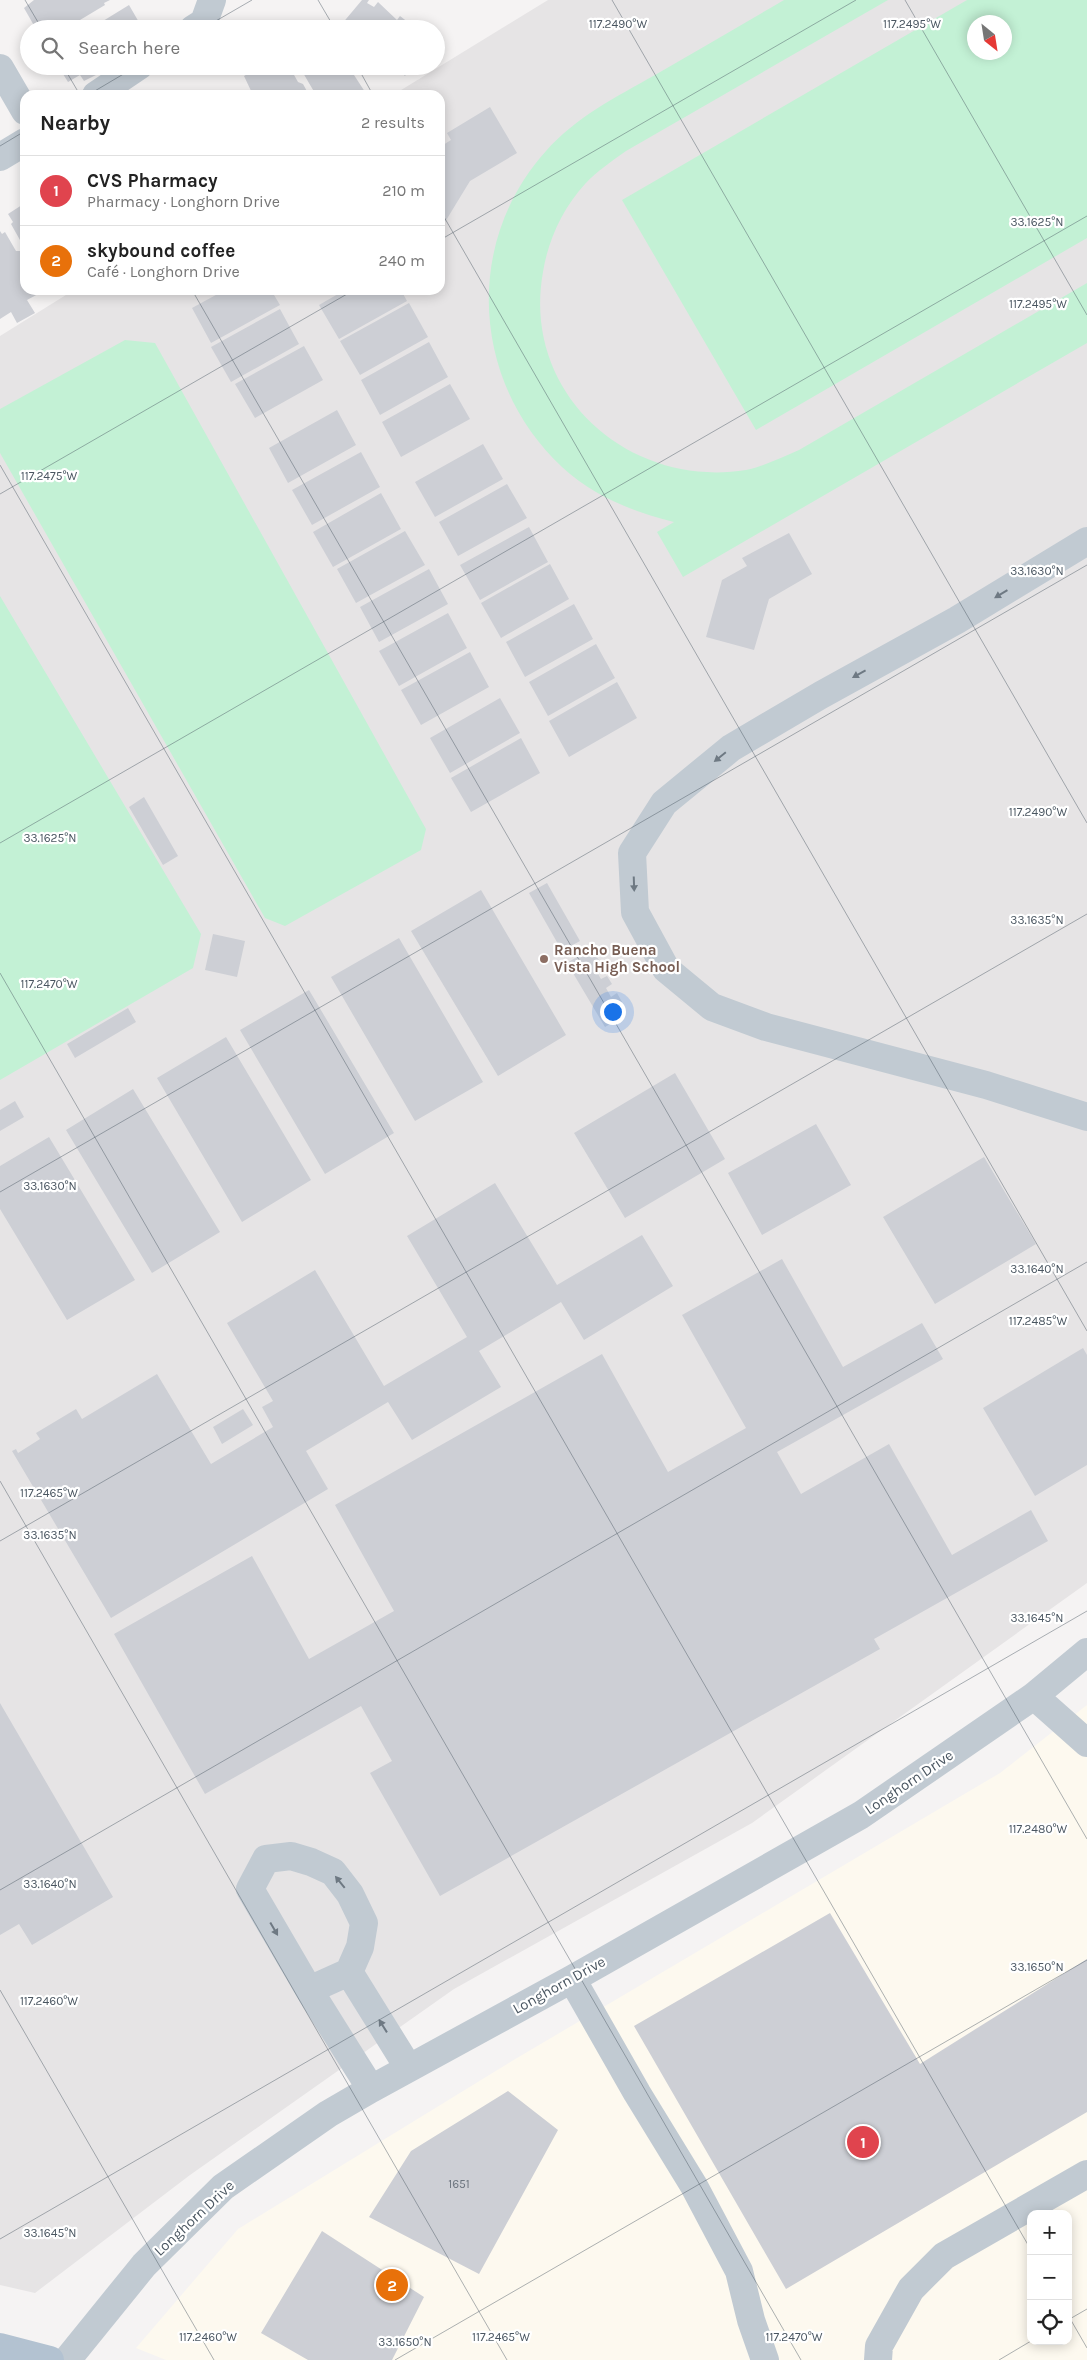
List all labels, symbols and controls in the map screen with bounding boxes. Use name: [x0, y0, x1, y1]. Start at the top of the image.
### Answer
north arrow: [967, 15, 1012, 60]
text: 117.2490°W: [589, 17, 647, 31]
text: 117.2495°W: [883, 17, 941, 31]
search box: [20, 20, 445, 75]
icon: search: [38, 34, 66, 62]
text: Search here: [78, 37, 180, 59]
text: Nearby: [40, 111, 110, 135]
text: 2 results: [361, 113, 425, 132]
text: CVS Pharmacy: [87, 170, 218, 192]
text: 1: [53, 181, 59, 200]
text: 210 m: [382, 181, 425, 200]
text: Pharmacy · Longhorn Drive: [87, 192, 280, 211]
text: 33.1625°N: [1010, 215, 1064, 229]
text: skybound coffee: [87, 240, 235, 262]
text: 2: [51, 251, 61, 270]
text: 240 m: [379, 251, 425, 270]
text: Café · Longhorn Drive: [87, 262, 240, 281]
text: 117.2495°W: [1009, 297, 1067, 311]
text: 117.2475°W: [21, 469, 78, 483]
text: 33.1630°N: [1010, 564, 1064, 578]
one-way arrow: [994, 589, 1007, 598]
one-way arrow: [852, 670, 867, 678]
one-way arrow: [714, 752, 727, 763]
text: 117.2490°W: [1009, 805, 1067, 819]
text: 33.1625°N: [23, 831, 77, 845]
one-way arrow: [630, 876, 638, 892]
text: 33.1635°N: [1010, 913, 1064, 927]
place label: Rancho Buena Vista High School: [554, 941, 680, 976]
marker: Rancho Buena Vista High School: [538, 953, 550, 965]
text: 117.2470°W: [21, 977, 78, 991]
your location: [600, 999, 626, 1025]
text: 33.1630°N: [23, 1179, 77, 1193]
text: 33.1640°N: [1010, 1262, 1064, 1276]
text: 117.2485°W: [1009, 1314, 1067, 1328]
text: 117.2465°W: [20, 1486, 78, 1500]
text: 33.1635°N: [23, 1528, 77, 1542]
text: 33.1645°N: [1011, 1611, 1063, 1625]
street label: Longhorn Drive: [861, 1746, 957, 1818]
text: 117.2480°W: [1009, 1822, 1068, 1836]
one-way arrow: [335, 1876, 346, 1889]
text: 33.1640°N: [23, 1877, 77, 1891]
one-way arrow: [270, 1922, 278, 1937]
street label: Longhorn Drive: [510, 1952, 608, 2018]
text: 33.1650°N: [1010, 1960, 1064, 1974]
text: 117.2460°W: [20, 1994, 78, 2008]
one-way arrow: [378, 2019, 387, 2032]
pin: 1: [847, 2123, 879, 2161]
street label: Longhorn Drive: [150, 2176, 238, 2260]
house number: 1651: [448, 2177, 470, 2191]
map controls: [1027, 2210, 1072, 2345]
button: +: [1027, 2210, 1072, 2255]
text: 33.1645°N: [24, 2226, 76, 2240]
button: −: [1027, 2255, 1072, 2300]
pin: 2: [376, 2266, 408, 2304]
button: locate: [1027, 2300, 1072, 2345]
text: 117.2460°W: [179, 2330, 237, 2344]
text: 117.2465°W: [472, 2330, 530, 2344]
text: 117.2470°W: [766, 2330, 823, 2344]
text: 33.1650°N: [378, 2335, 432, 2349]

